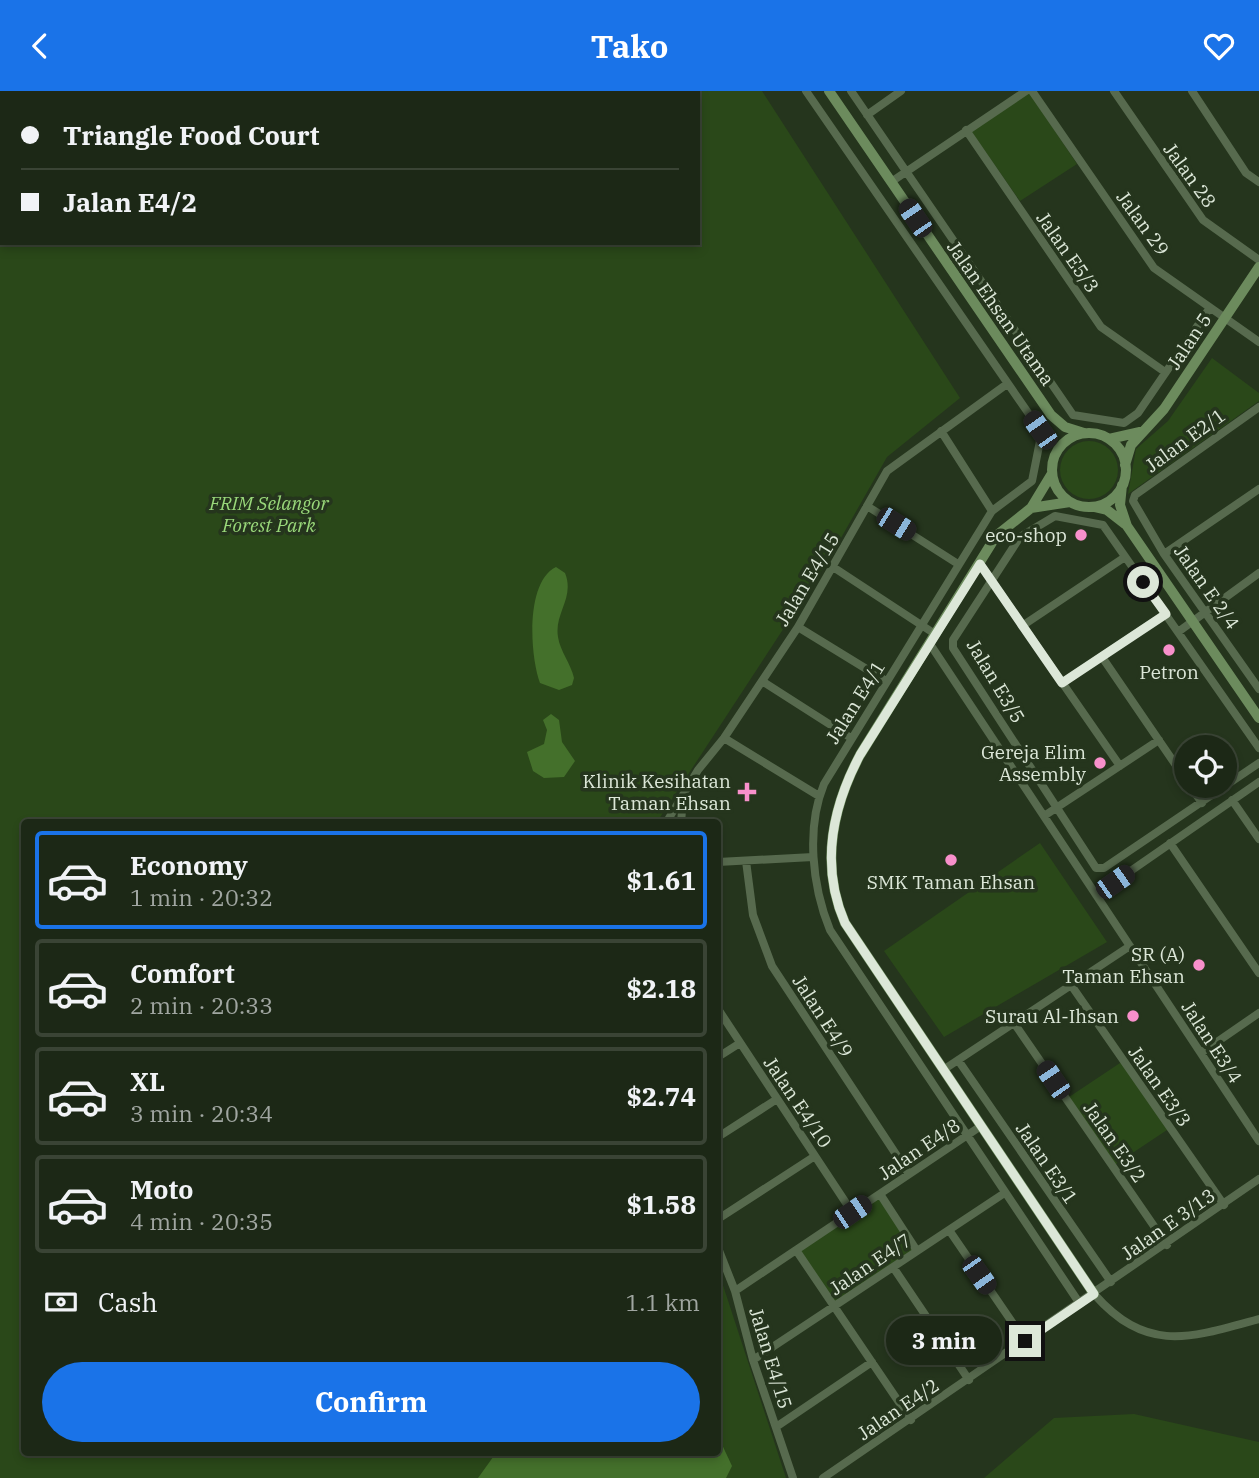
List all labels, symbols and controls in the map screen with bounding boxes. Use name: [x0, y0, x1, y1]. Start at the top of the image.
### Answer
text: Tako: [591, 25, 668, 67]
icon: back: [21, 27, 59, 65]
icon: heart: [1200, 27, 1238, 65]
text: Triangle Food Court: [63, 118, 320, 152]
street label: Jalan 28: [1158, 138, 1222, 212]
text: Jalan E4/2: [63, 185, 197, 219]
street label: Jalan 29: [1111, 186, 1175, 260]
car: [895, 195, 936, 241]
street label: Jalan E5/3: [1031, 207, 1105, 297]
street label: Jalan Ehsan Utama: [942, 236, 1060, 390]
street label: Jalan 5: [1161, 308, 1217, 374]
street label: Jalan E2/1: [1140, 403, 1230, 477]
car: [1020, 407, 1061, 453]
park label: FRIM Selangor Forest Park: [208, 491, 330, 537]
car: [873, 504, 920, 544]
place label: eco-shop: [985, 523, 1067, 547]
marker: eco-shop: [1073, 527, 1089, 543]
street label: Jalan E4/15: [770, 528, 844, 630]
street label: Jalan E 2/4: [1169, 540, 1245, 634]
route start: [1127, 566, 1159, 598]
street label: Jalan E3/5: [962, 635, 1030, 727]
marker: Petron: [1161, 642, 1177, 658]
street label: Jalan E4/1: [820, 656, 890, 748]
place label: Petron: [1139, 660, 1199, 684]
map controls: [1174, 735, 1237, 798]
button: locate: [1174, 735, 1237, 798]
place label: Gereja Elim Assembly: [981, 740, 1087, 786]
marker: Gereja Elim Assembly: [1092, 755, 1108, 771]
place label: Klinik Kesihatan Taman Ehsan: [583, 769, 731, 815]
marker: Klinik Kesihatan Taman Ehsan: [737, 782, 757, 802]
text: Economy: [130, 848, 248, 882]
icon: car: [46, 849, 109, 912]
marker: SMK Taman Ehsan: [943, 852, 959, 868]
car: [1092, 861, 1139, 903]
text: $1.61: [626, 863, 696, 897]
place label: SMK Taman Ehsan: [867, 870, 1035, 894]
text: 1 min · 20:32: [130, 882, 273, 912]
place label: SR (A) Taman Ehsan: [1062, 942, 1185, 988]
text: Comfort: [130, 956, 235, 990]
icon: car: [46, 957, 109, 1020]
marker: SR (A) Taman Ehsan: [1191, 957, 1207, 973]
street label: Jalan E4/9: [787, 970, 859, 1062]
text: $2.18: [626, 971, 696, 1005]
text: 2 min · 20:33: [130, 990, 273, 1020]
street label: Jalan E3/4: [1176, 996, 1248, 1088]
place label: Surau Al-Ihsan: [985, 1004, 1119, 1028]
marker: Surau Al-Ihsan: [1125, 1008, 1141, 1024]
street label: Jalan E3/3: [1123, 1041, 1197, 1131]
street label: Jalan E4/10: [759, 1052, 837, 1152]
car: [1033, 1057, 1074, 1103]
text: XL: [130, 1064, 165, 1098]
icon: car: [46, 1065, 109, 1128]
text: $2.74: [626, 1079, 696, 1113]
street label: Jalan E3/2: [1078, 1097, 1152, 1187]
text: 3 min · 20:34: [130, 1098, 273, 1128]
street label: Jalan E4/8: [874, 1113, 964, 1185]
street label: Jalan E3/1: [1011, 1118, 1083, 1208]
text: Moto: [130, 1172, 193, 1206]
icon: car: [46, 1173, 109, 1236]
street label: Jalan E 3/13: [1116, 1183, 1220, 1265]
text: $1.58: [626, 1187, 696, 1221]
car: [829, 1192, 876, 1232]
text: 4 min · 20:35: [130, 1206, 273, 1236]
street label: Jalan E4/7: [825, 1228, 915, 1300]
car: [959, 1252, 1000, 1298]
icon: cash: [42, 1283, 80, 1321]
text: Cash: [98, 1285, 158, 1319]
text: 1.1 km: [626, 1287, 700, 1317]
street label: Jalan E4/15: [744, 1304, 798, 1412]
callout: 3 min: [885, 1317, 1000, 1365]
text: 3 min: [912, 1325, 976, 1355]
route end: [1009, 1325, 1041, 1357]
button: Confirm: [42, 1362, 700, 1442]
street label: Jalan E4/2: [853, 1373, 943, 1445]

